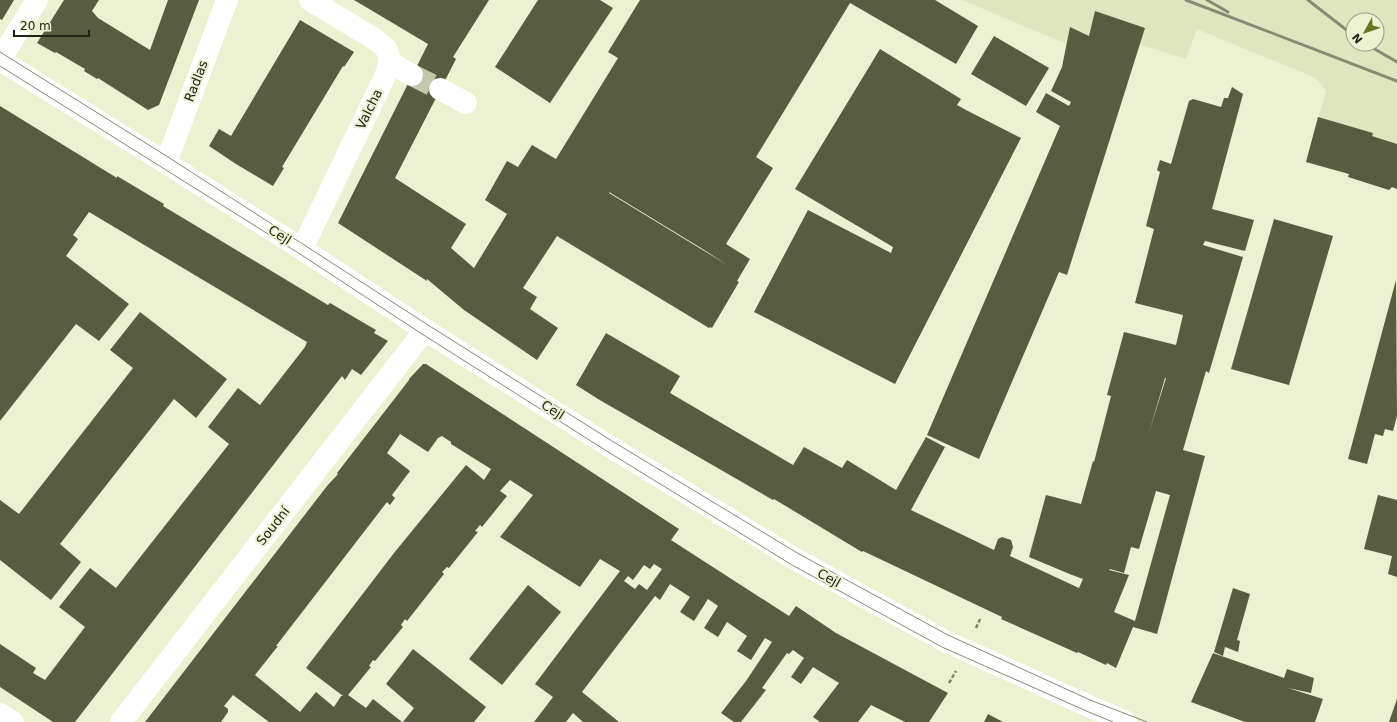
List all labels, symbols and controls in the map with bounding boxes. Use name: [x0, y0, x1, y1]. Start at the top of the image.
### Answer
scale bar: [14, 12, 89, 38]
north arrow: [1345, 12, 1385, 52]
text: 20 m: [20, 19, 51, 33]
text: N: [1350, 30, 1366, 46]
street label: Radlas: [181, 58, 211, 104]
street label: Valcha: [353, 86, 385, 132]
street label: Cejl: [266, 222, 294, 248]
street label: Cejl: [539, 397, 567, 423]
street label: Soudní: [253, 504, 293, 548]
street label: Cejl: [815, 566, 843, 590]

